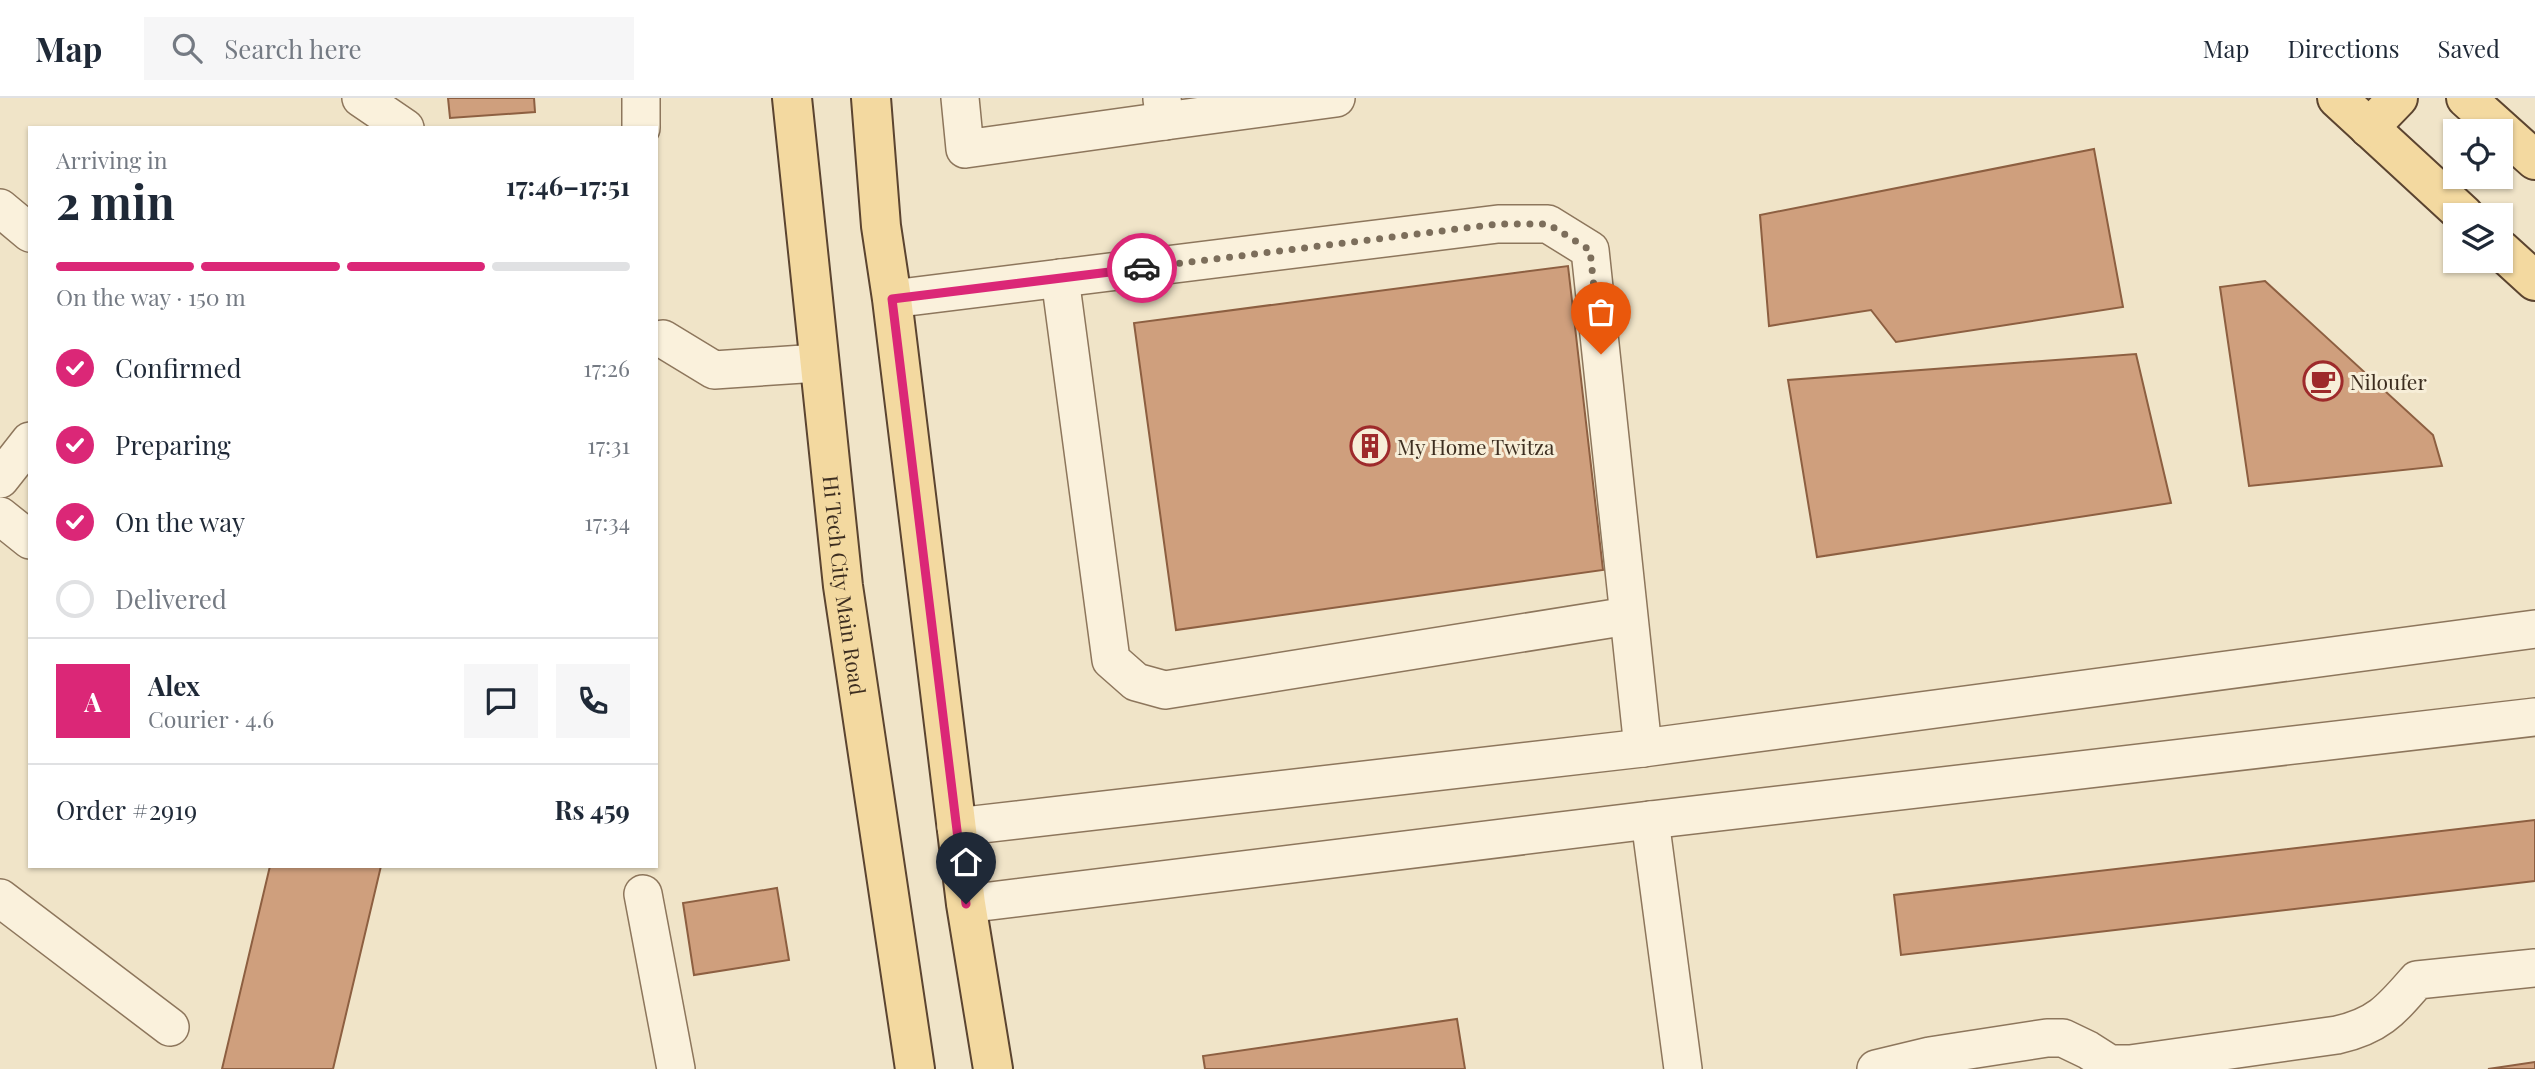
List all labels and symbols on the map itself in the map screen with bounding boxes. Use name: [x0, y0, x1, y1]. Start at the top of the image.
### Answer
courier: [1107, 233, 1177, 303]
pin: [1571, 282, 1631, 354]
cafe icon: Niloufer: [2302, 360, 2344, 402]
place label: Niloufer: [2350, 367, 2427, 395]
building icon: My Home Twitza: [1349, 425, 1391, 467]
place label: My Home Twitza: [1397, 432, 1555, 460]
street label: Hi Tech City Main Road: [818, 474, 873, 697]
pin: [936, 832, 996, 904]

